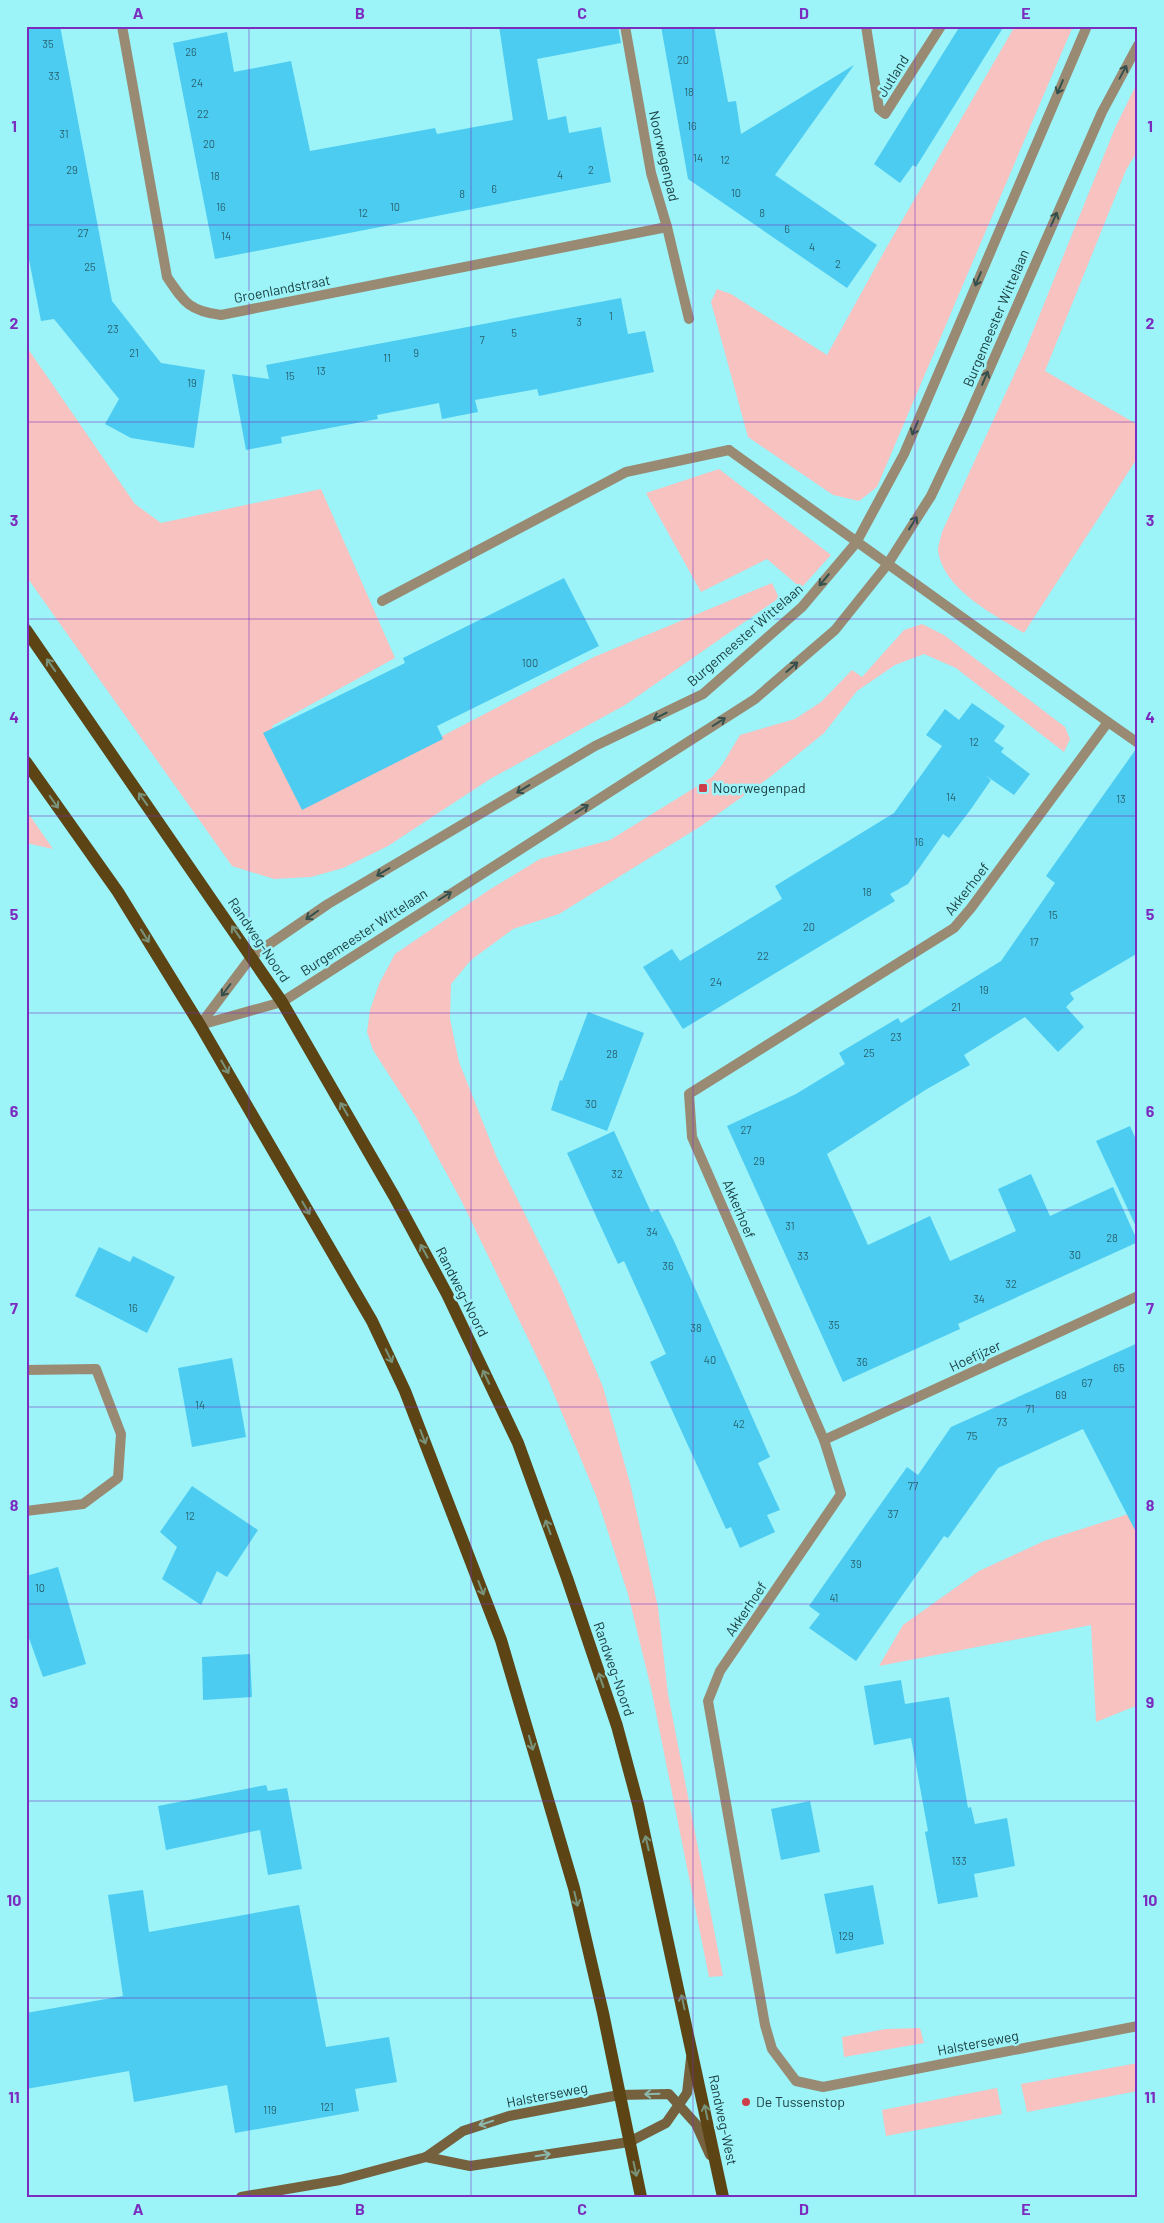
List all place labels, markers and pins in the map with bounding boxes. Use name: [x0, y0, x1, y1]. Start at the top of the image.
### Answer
place label: Noorwegenpad: [713, 779, 806, 796]
marker: Noorwegenpad: [697, 782, 709, 794]
place label: De Tussenstop: [756, 2093, 845, 2110]
marker: De Tussenstop: [740, 2096, 752, 2108]

